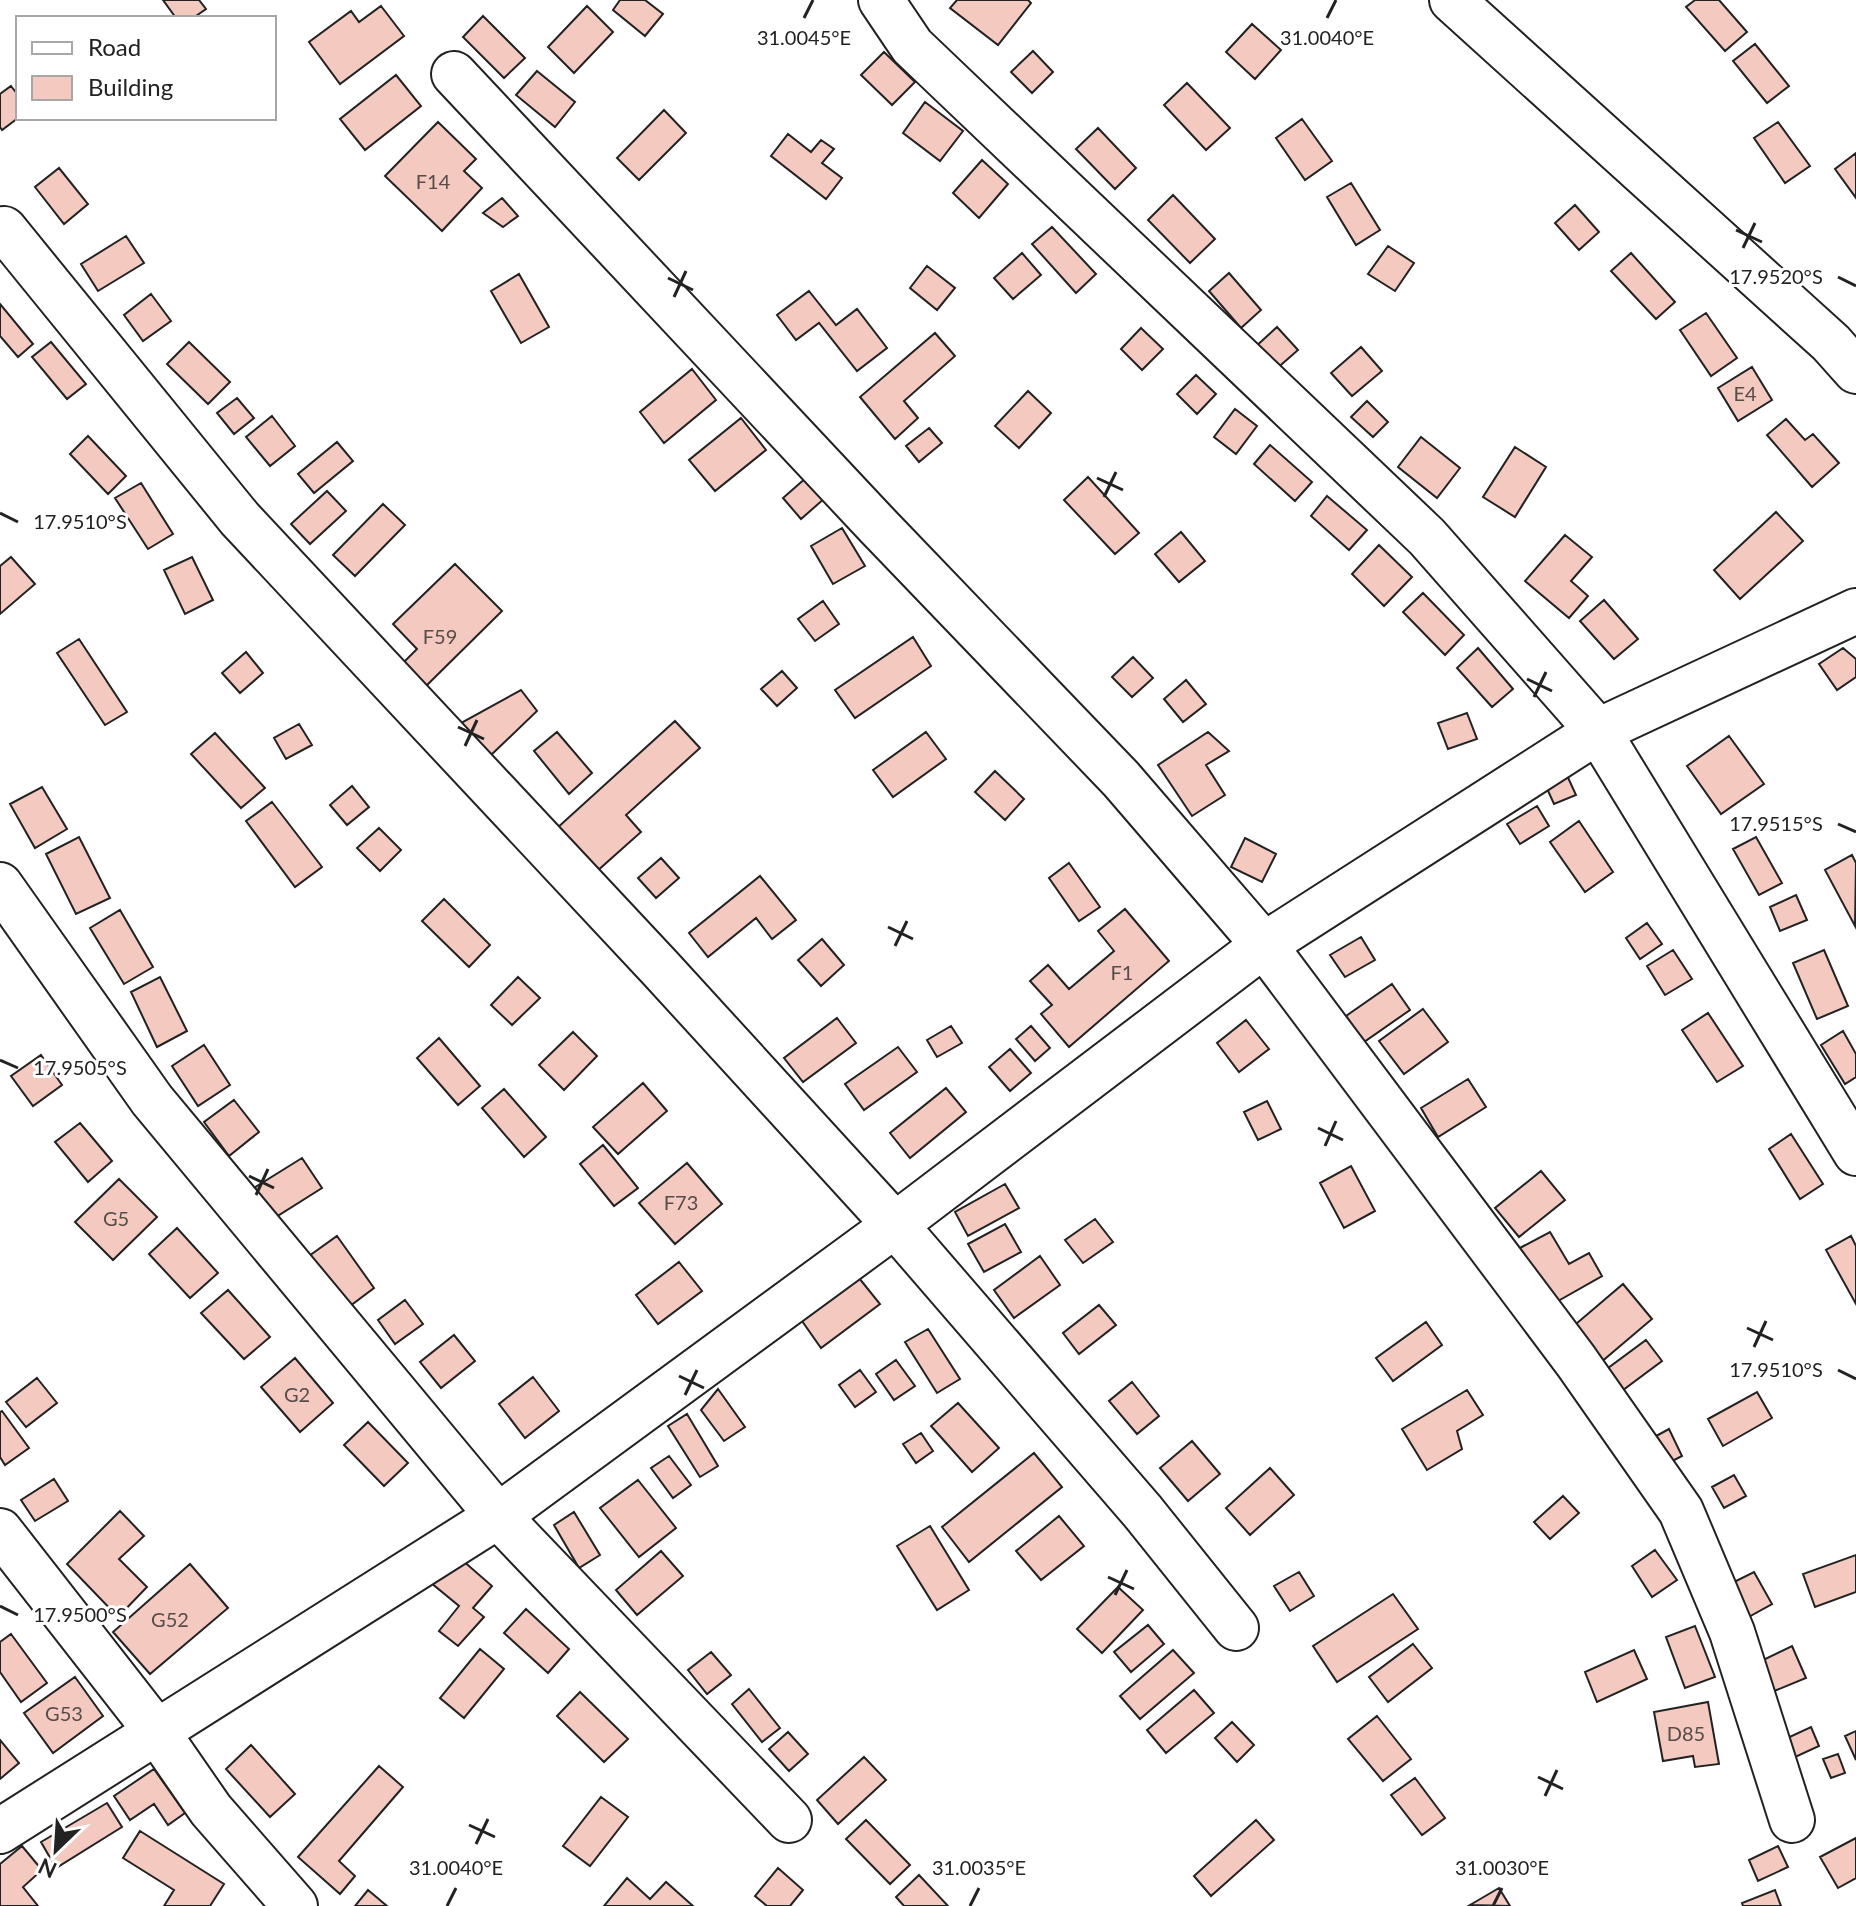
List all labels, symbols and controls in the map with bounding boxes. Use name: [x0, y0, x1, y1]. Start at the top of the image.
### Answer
legend: [16, 16, 276, 120]
text: 31.0045°E: [757, 25, 851, 49]
text: 31.0040°E: [1280, 25, 1374, 49]
text: Road: [88, 32, 141, 61]
text: Building: [88, 72, 173, 101]
house number: F14: [416, 169, 451, 193]
text: 17.9520°S: [1729, 264, 1823, 288]
house number: E4: [1733, 381, 1757, 405]
text: 17.9510°S: [33, 509, 127, 533]
house number: F59: [423, 624, 457, 648]
text: 17.9515°S: [1729, 811, 1823, 835]
house number: F1: [1111, 960, 1133, 984]
text: 17.9505°S: [33, 1055, 127, 1079]
house number: F73: [664, 1190, 698, 1214]
house number: G5: [103, 1206, 129, 1230]
text: 17.9510°S: [1729, 1357, 1823, 1381]
house number: G2: [284, 1382, 310, 1406]
text: 17.9500°S: [33, 1602, 127, 1626]
house number: G52: [151, 1607, 189, 1631]
house number: G53: [45, 1701, 83, 1725]
house number: D85: [1667, 1721, 1705, 1745]
north arrow: [16, 1810, 96, 1890]
text: N: [34, 1853, 61, 1884]
text: 31.0040°E: [409, 1855, 503, 1879]
text: 31.0035°E: [932, 1855, 1026, 1879]
text: 31.0030°E: [1455, 1855, 1549, 1879]

